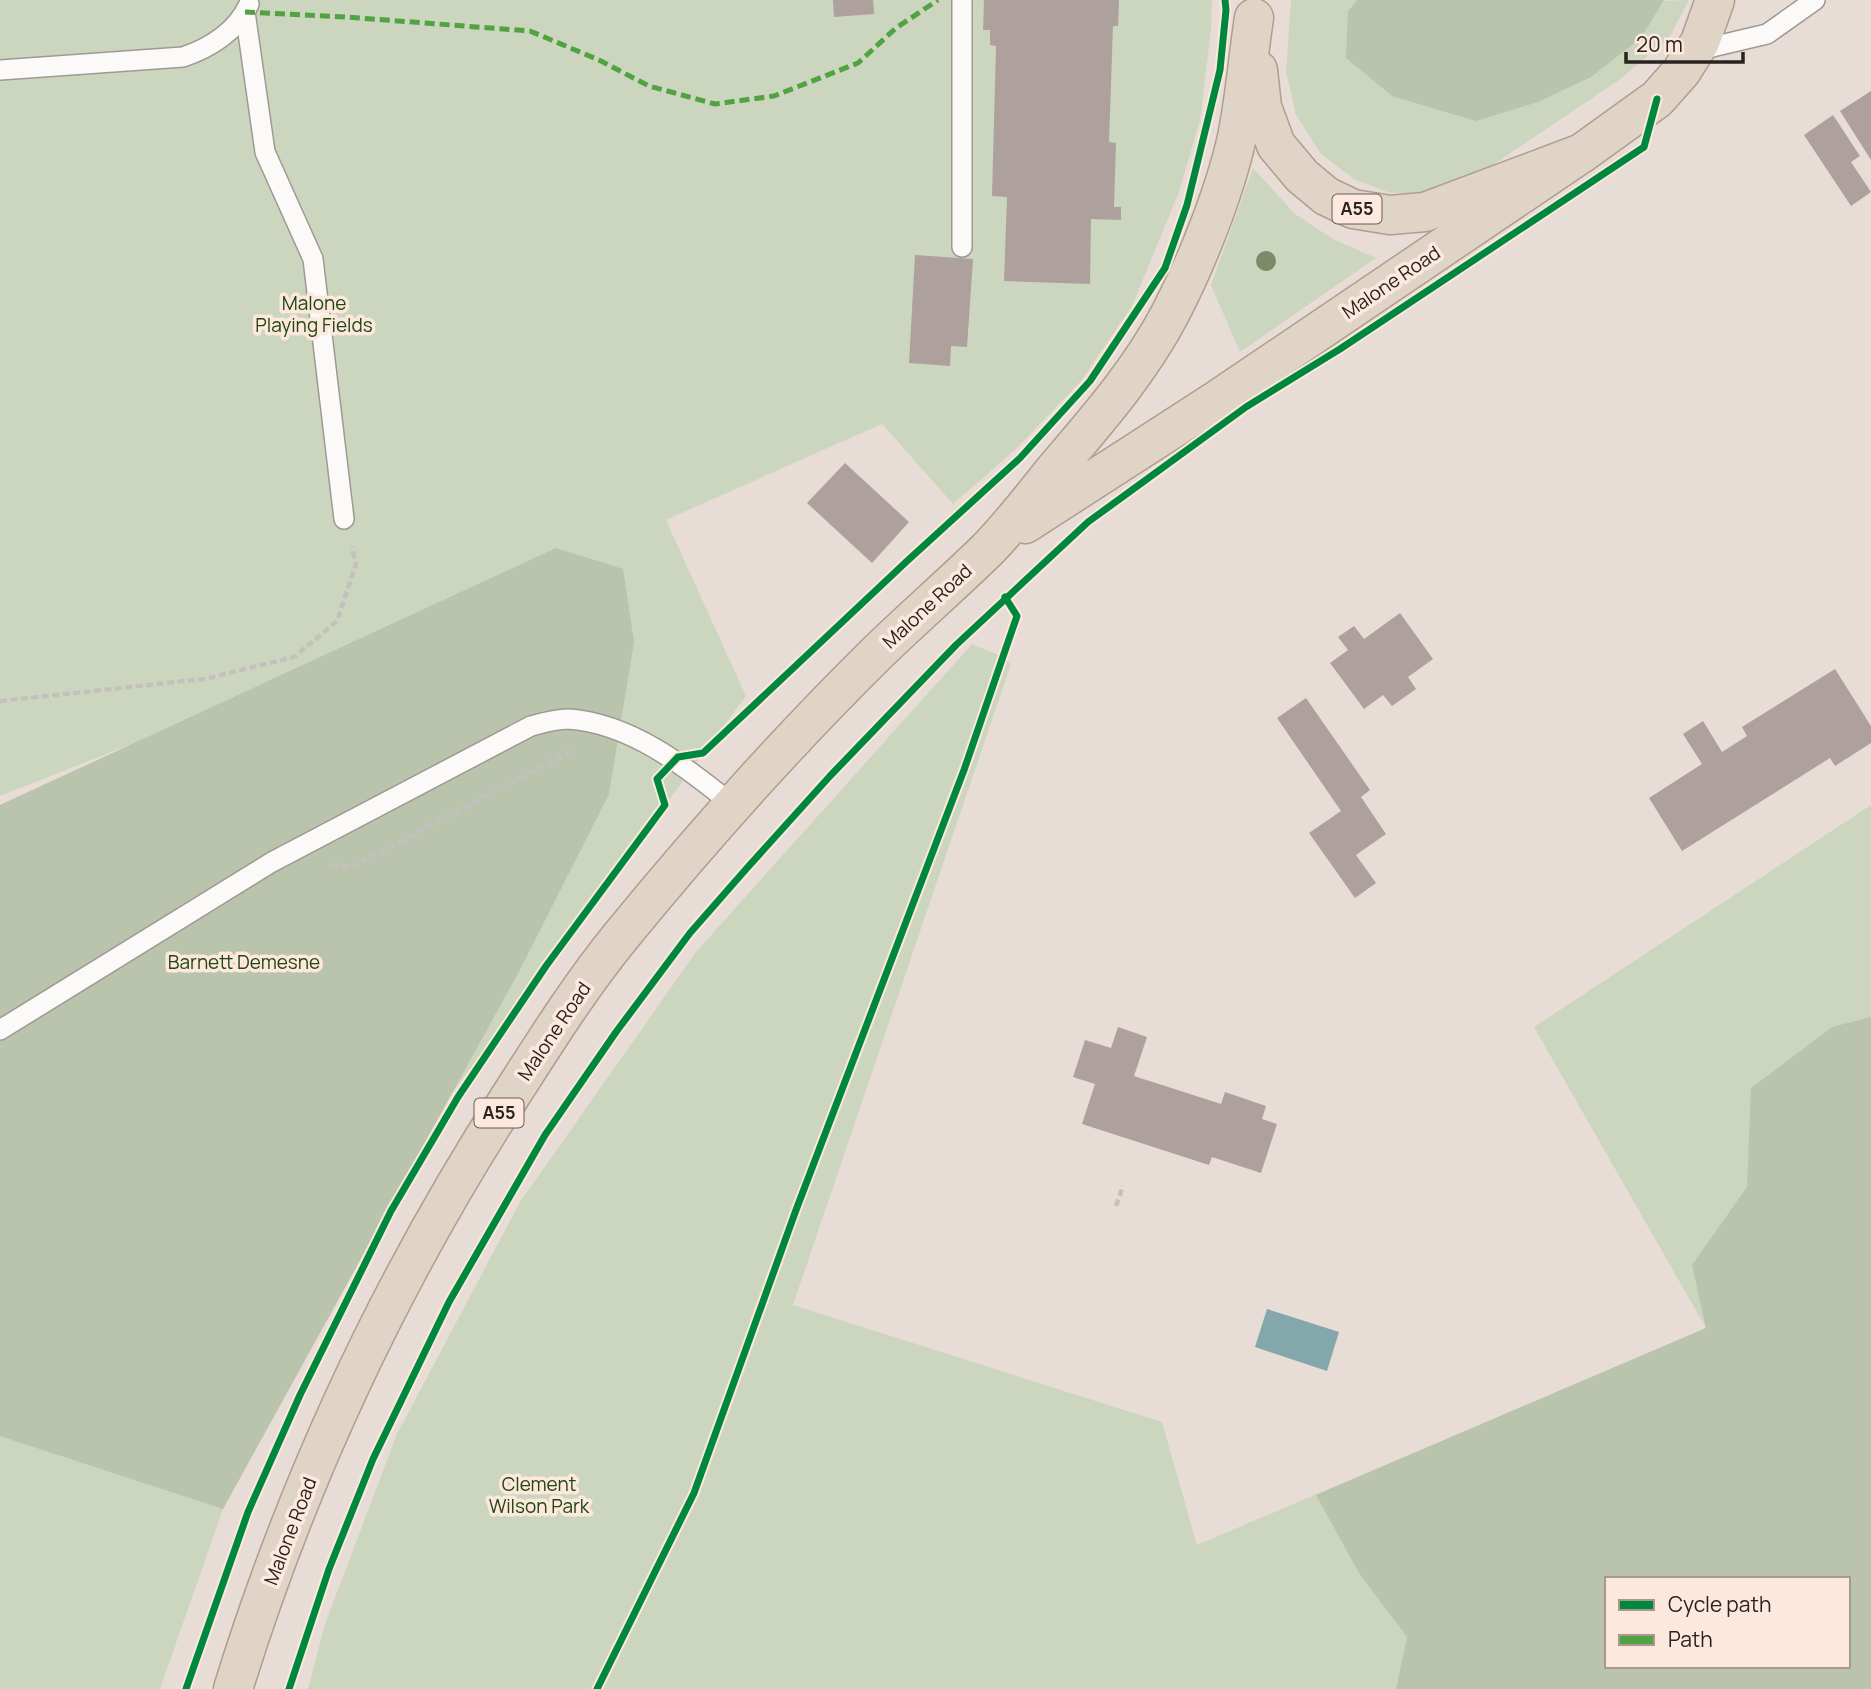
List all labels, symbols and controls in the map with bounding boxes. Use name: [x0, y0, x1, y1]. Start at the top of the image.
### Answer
scale bar: [1626, 21, 1743, 65]
text: 20 m: [1636, 30, 1683, 58]
road number: A55: [1332, 194, 1382, 224]
street label: Malone Road: [1337, 240, 1445, 324]
park label: Malone Playing Fields: [255, 290, 373, 338]
street label: Malone Road: [877, 558, 977, 654]
park label: Barnett Demesne: [168, 949, 320, 975]
street label: Malone Road: [512, 977, 596, 1085]
road number: A55: [475, 1098, 524, 1128]
park label: Clement Wilson Park: [489, 1471, 590, 1519]
street label: Malone Road: [258, 1473, 322, 1589]
legend: [1605, 1577, 1850, 1668]
text: Cycle path: [1668, 1590, 1771, 1618]
text: Path: [1668, 1625, 1713, 1653]

